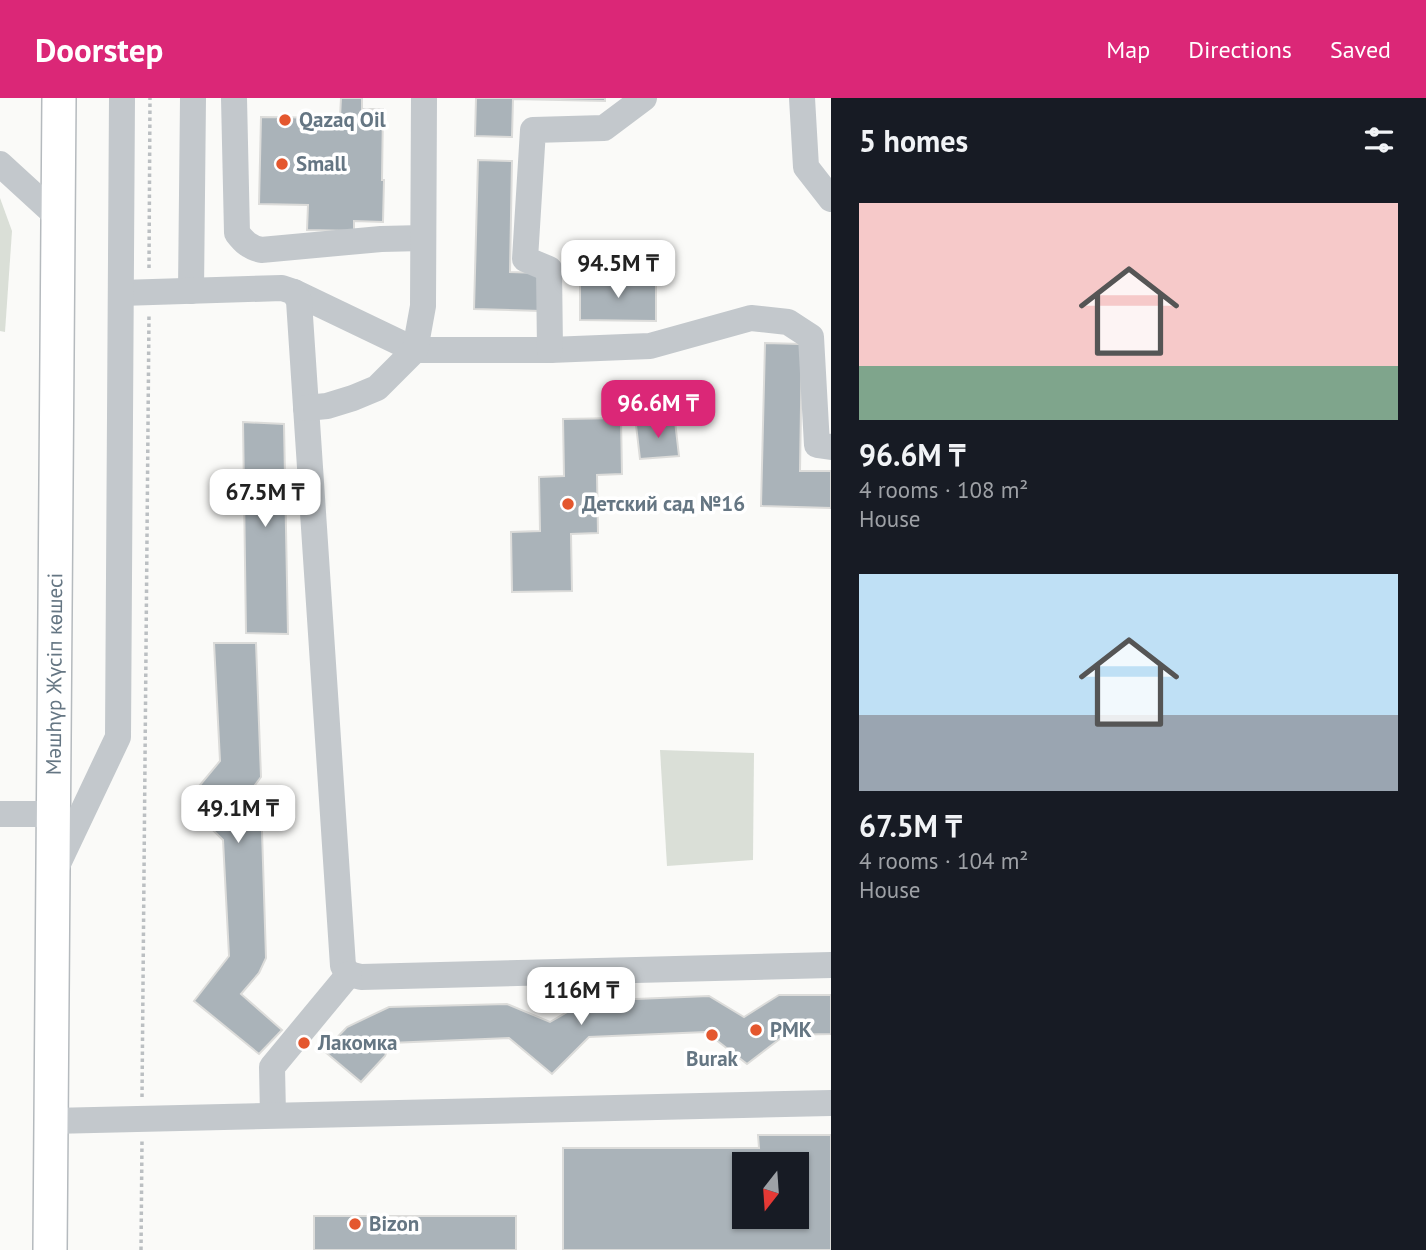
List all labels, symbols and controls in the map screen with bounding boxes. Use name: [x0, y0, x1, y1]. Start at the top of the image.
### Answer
text: Doorstep: [35, 28, 163, 71]
text: Map: [1106, 34, 1150, 65]
text: Directions: [1188, 34, 1292, 65]
text: Saved: [1330, 34, 1391, 65]
place label: Qazaq Oil: [299, 106, 387, 133]
marker: Qazaq Oil: [277, 112, 293, 128]
text: 5 homes: [859, 121, 968, 160]
icon: filters: [1360, 121, 1398, 159]
place label: Small: [296, 150, 348, 177]
marker: Small: [274, 156, 290, 172]
pin: 94.5M ₸: [553, 240, 683, 300]
text: 94.5M ₸: [577, 248, 659, 277]
icon: home: [1066, 248, 1192, 374]
pin: 96.6M ₸: [593, 380, 723, 440]
text: 96.6M ₸: [617, 388, 699, 417]
text: 96.6M ₸: [859, 435, 965, 474]
pin: 67.5M ₸: [200, 470, 330, 529]
text: 4 rooms · 108 m²: [859, 475, 1028, 504]
text: 67.5M ₸: [226, 477, 304, 506]
place label: Детский сад №16: [582, 490, 745, 517]
marker: Детский сад №16: [560, 496, 576, 512]
text: House: [859, 504, 921, 533]
street label: Мәшһүр Жүсіп көшесі: [40, 573, 68, 775]
icon: home: [1066, 619, 1192, 745]
pin: 49.1M ₸: [173, 786, 303, 845]
text: 49.1M ₸: [197, 793, 279, 822]
text: 67.5M ₸: [859, 806, 962, 845]
text: 4 rooms · 104 m²: [859, 846, 1028, 875]
text: House: [859, 875, 921, 904]
pin: 116M ₸: [524, 968, 638, 1027]
text: 116M ₸: [543, 975, 619, 1004]
place label: РМК: [770, 1016, 812, 1043]
marker: РМК: [748, 1022, 764, 1038]
marker: Burak: [704, 1027, 720, 1043]
place label: Лакомка: [317, 1029, 397, 1056]
marker: Лакомка: [296, 1035, 312, 1051]
place label: Burak: [686, 1045, 739, 1072]
north arrow: [732, 1152, 808, 1228]
map controls: [732, 1152, 809, 1229]
place label: Bizon: [369, 1210, 419, 1237]
marker: Bizon: [347, 1216, 363, 1232]

